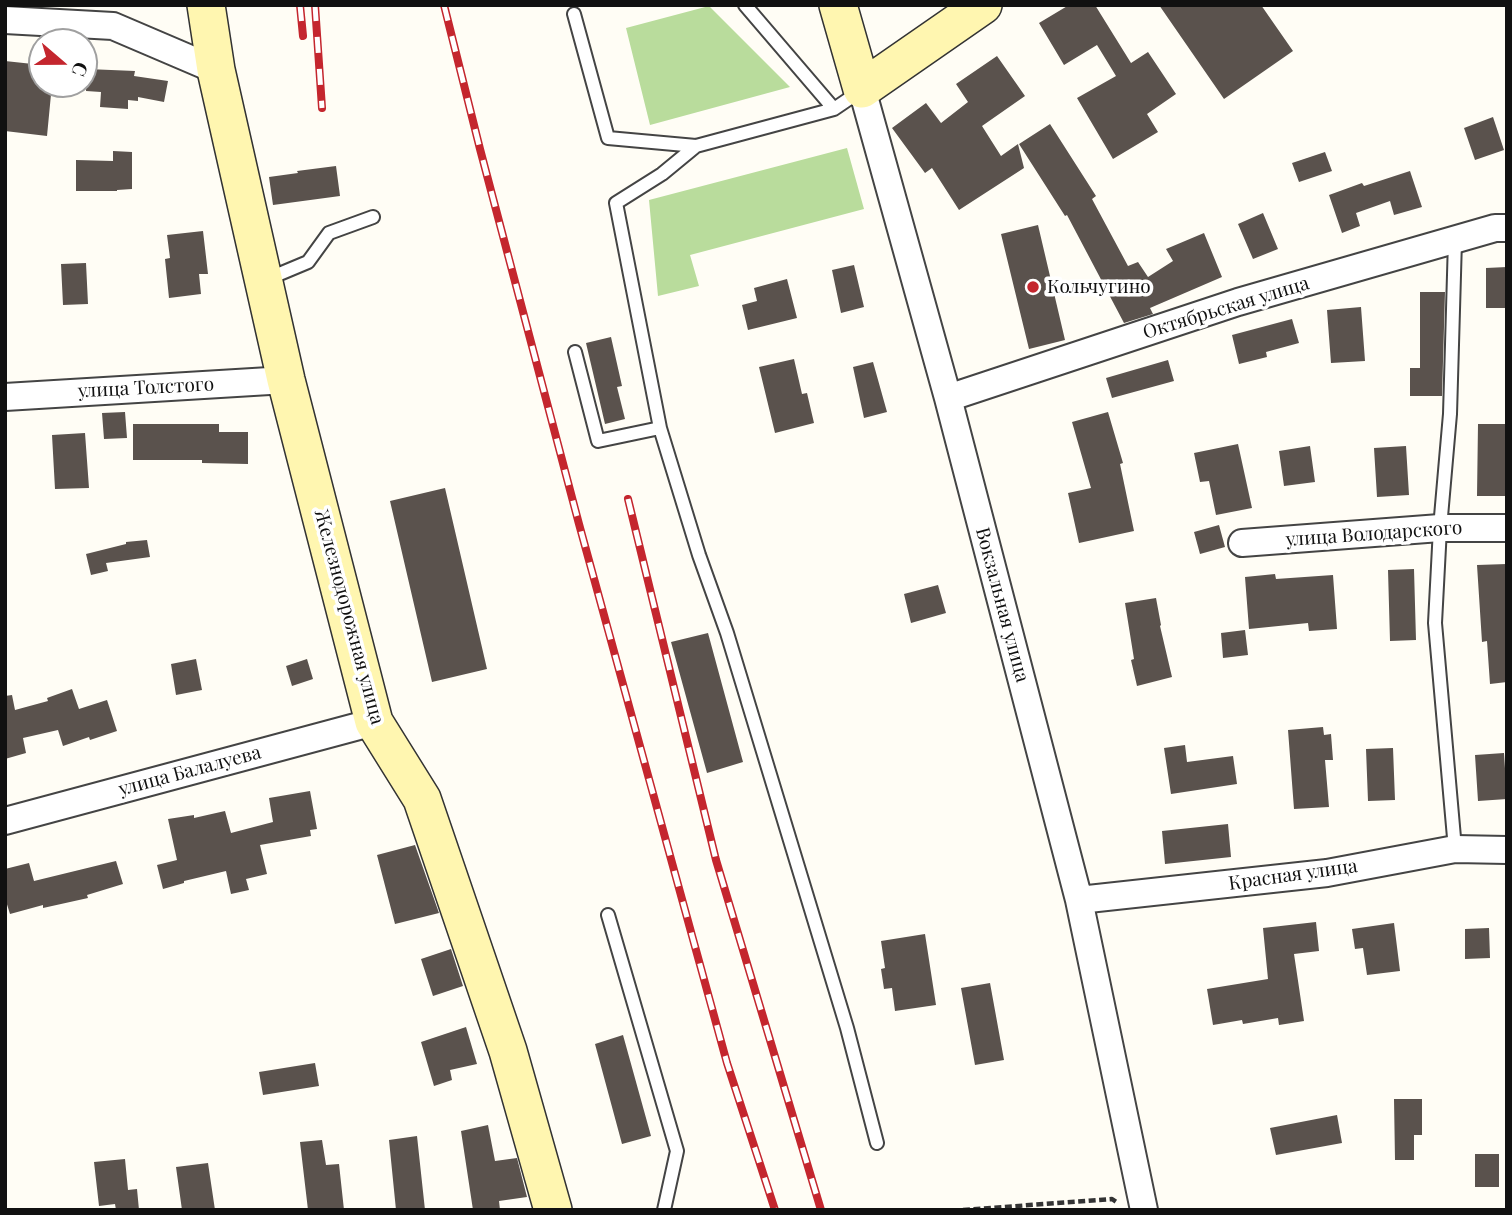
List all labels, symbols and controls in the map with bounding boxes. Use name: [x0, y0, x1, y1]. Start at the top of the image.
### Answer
north arrow: [28, 28, 98, 98]
text: С: [66, 59, 95, 80]
street label: Октябрьская улица: [1140, 272, 1312, 344]
place label: Кольчугино: [1047, 276, 1151, 298]
marker: Кольчугино: [1025, 279, 1041, 295]
street label: улица Толстого: [77, 373, 215, 403]
street label: Железнодорожная улица: [309, 507, 389, 727]
street label: улица Володарского: [1285, 516, 1463, 552]
street label: Вокзальная улица: [970, 525, 1034, 685]
street label: улица Балалуева: [116, 741, 264, 801]
street label: Красная улица: [1227, 855, 1359, 895]

